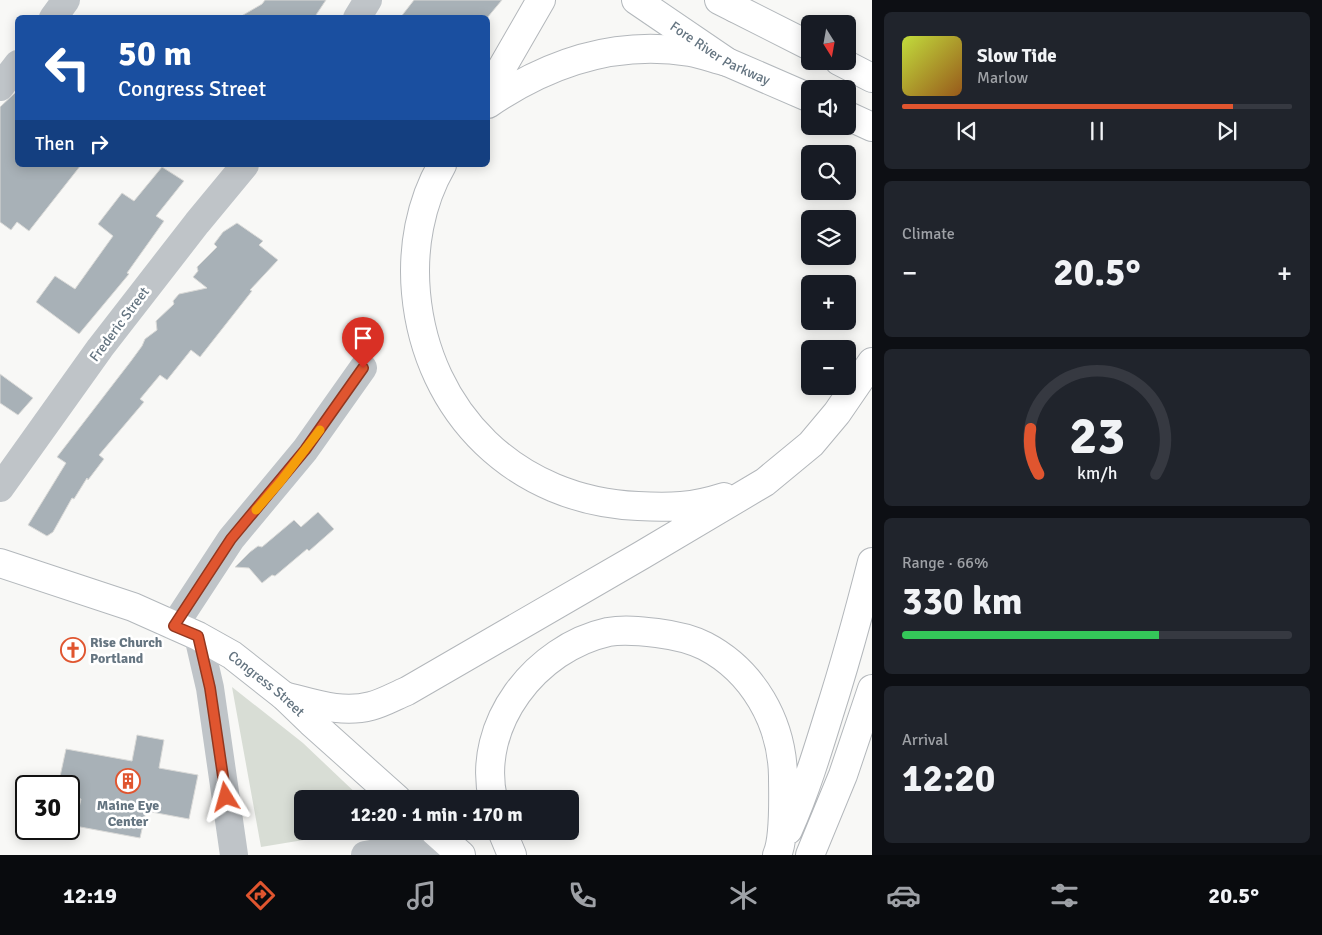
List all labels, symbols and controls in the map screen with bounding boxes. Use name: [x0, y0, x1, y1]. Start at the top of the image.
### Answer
north arrow: [801, 15, 856, 70]
map controls: [801, 15, 856, 395]
street label: Fore River Parkway: [667, 18, 773, 89]
text: 50 m: [118, 32, 192, 75]
icon: left: [35, 35, 100, 100]
text: Slow Tide: [977, 44, 1057, 68]
text: Marlow: [977, 68, 1028, 88]
text: Congress Street: [118, 75, 266, 102]
button: sound: [801, 80, 856, 135]
icon: previous: [953, 117, 981, 145]
icon: pause: [1083, 117, 1111, 145]
icon: next: [1213, 117, 1241, 145]
icon: right: [85, 130, 113, 158]
text: Then: [35, 132, 75, 156]
button: search: [801, 145, 856, 200]
button: layers: [801, 210, 856, 265]
text: Climate: [902, 224, 955, 244]
text: 20.5°: [1053, 249, 1141, 296]
text: −: [902, 256, 917, 290]
text: +: [1277, 256, 1292, 290]
button: +: [801, 275, 856, 330]
street label: Frederic Street: [86, 284, 153, 365]
pin: [342, 317, 384, 368]
icon: arrive: [349, 324, 377, 352]
button: −: [801, 340, 856, 395]
text: 23: [1069, 404, 1125, 468]
text: km/h: [1077, 462, 1117, 484]
text: Range · 66%: [902, 553, 988, 573]
text: 330 km: [902, 578, 1023, 625]
place label: Rise Church Portland: [90, 634, 163, 667]
church icon: Rise Church Portland: [60, 637, 86, 663]
street label: Congress Street: [225, 647, 308, 720]
text: Arrival: [902, 730, 948, 750]
text: 12:20: [902, 755, 995, 802]
building icon: Maine Eye Center: [115, 768, 141, 794]
position arrow: [199, 770, 251, 822]
speed limit sign: 30: [15, 775, 80, 840]
place label: Maine Eye Center: [97, 797, 159, 830]
text: 12:20 · 1 min · 170 m: [350, 803, 523, 827]
icon: directions: [243, 878, 278, 913]
icon: music: [404, 878, 439, 913]
icon: phone: [565, 878, 600, 913]
icon: climate: [726, 878, 761, 913]
icon: car: [886, 878, 921, 913]
icon: filters: [1047, 878, 1082, 913]
text: 12:19: [63, 882, 117, 909]
text: 20.5°: [1208, 882, 1259, 909]

